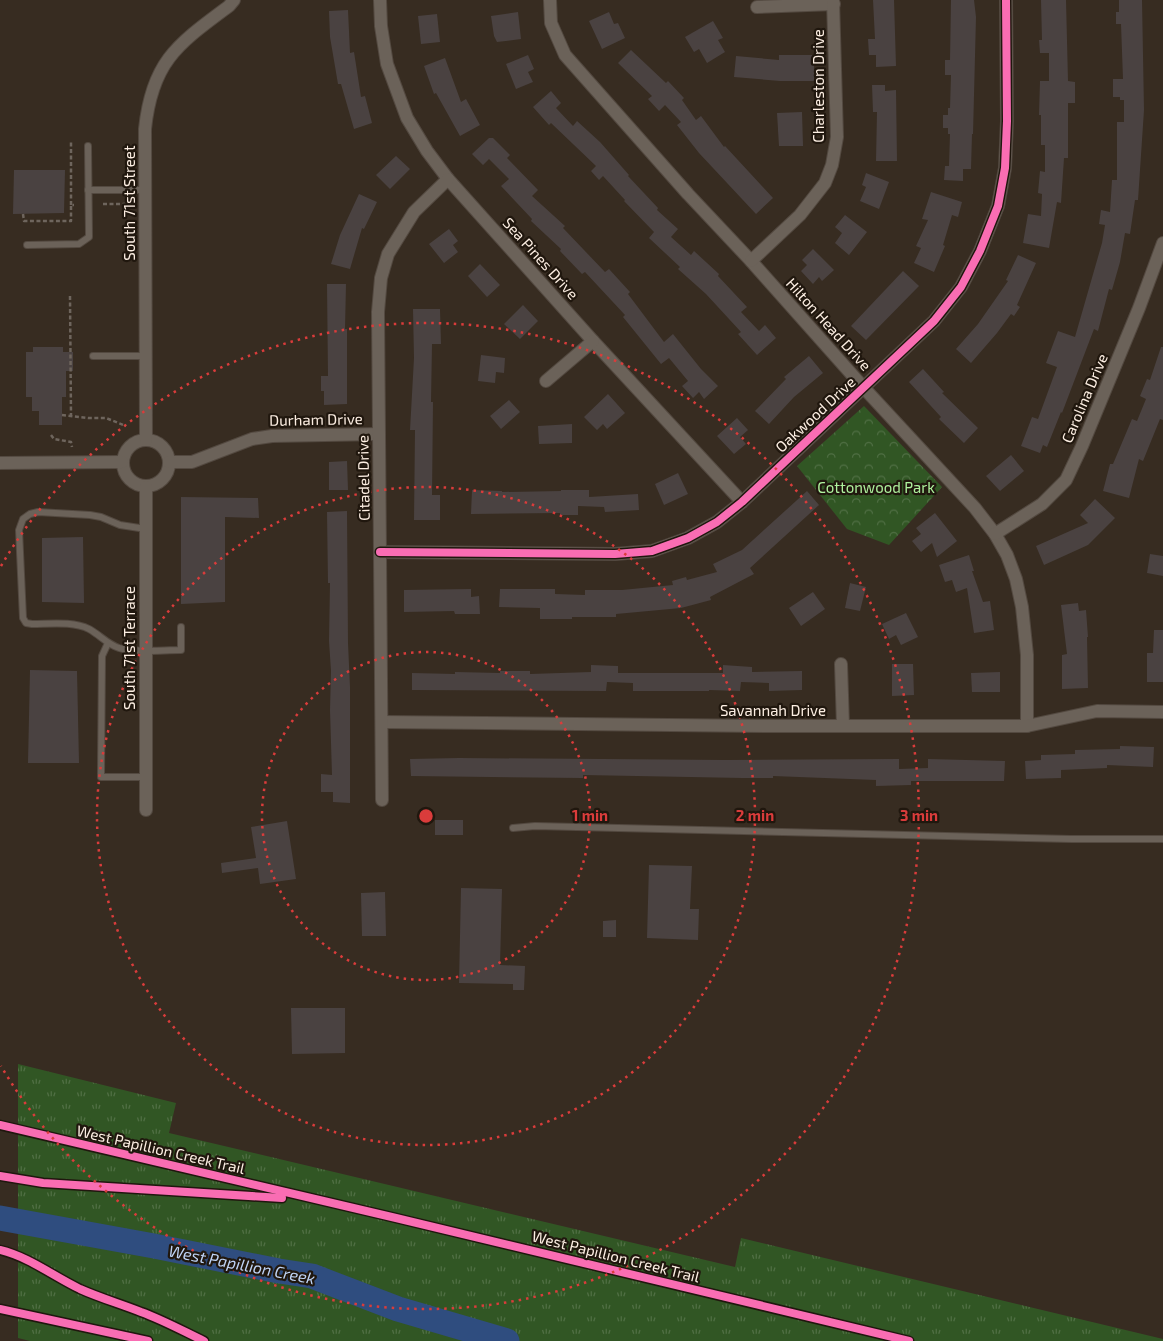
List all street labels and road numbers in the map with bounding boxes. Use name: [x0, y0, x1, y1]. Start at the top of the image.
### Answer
street label: Charleston Drive: [809, 29, 827, 143]
street label: South 71st Street: [120, 145, 138, 261]
street label: Sea Pines Drive: [500, 213, 582, 303]
street label: Hilton Head Drive: [783, 274, 875, 374]
street label: Carolina Drive: [1057, 351, 1111, 445]
street label: Oakwood Drive: [771, 372, 859, 456]
street label: Durham Drive: [269, 409, 363, 429]
street label: Citadel Drive: [353, 435, 373, 521]
street label: South 71st Terrace: [120, 586, 138, 710]
street label: Savannah Drive: [720, 701, 826, 719]
street label: West Papillion Creek Trail: [75, 1121, 247, 1177]
street label: West Papillion Creek Trail: [530, 1226, 702, 1286]

